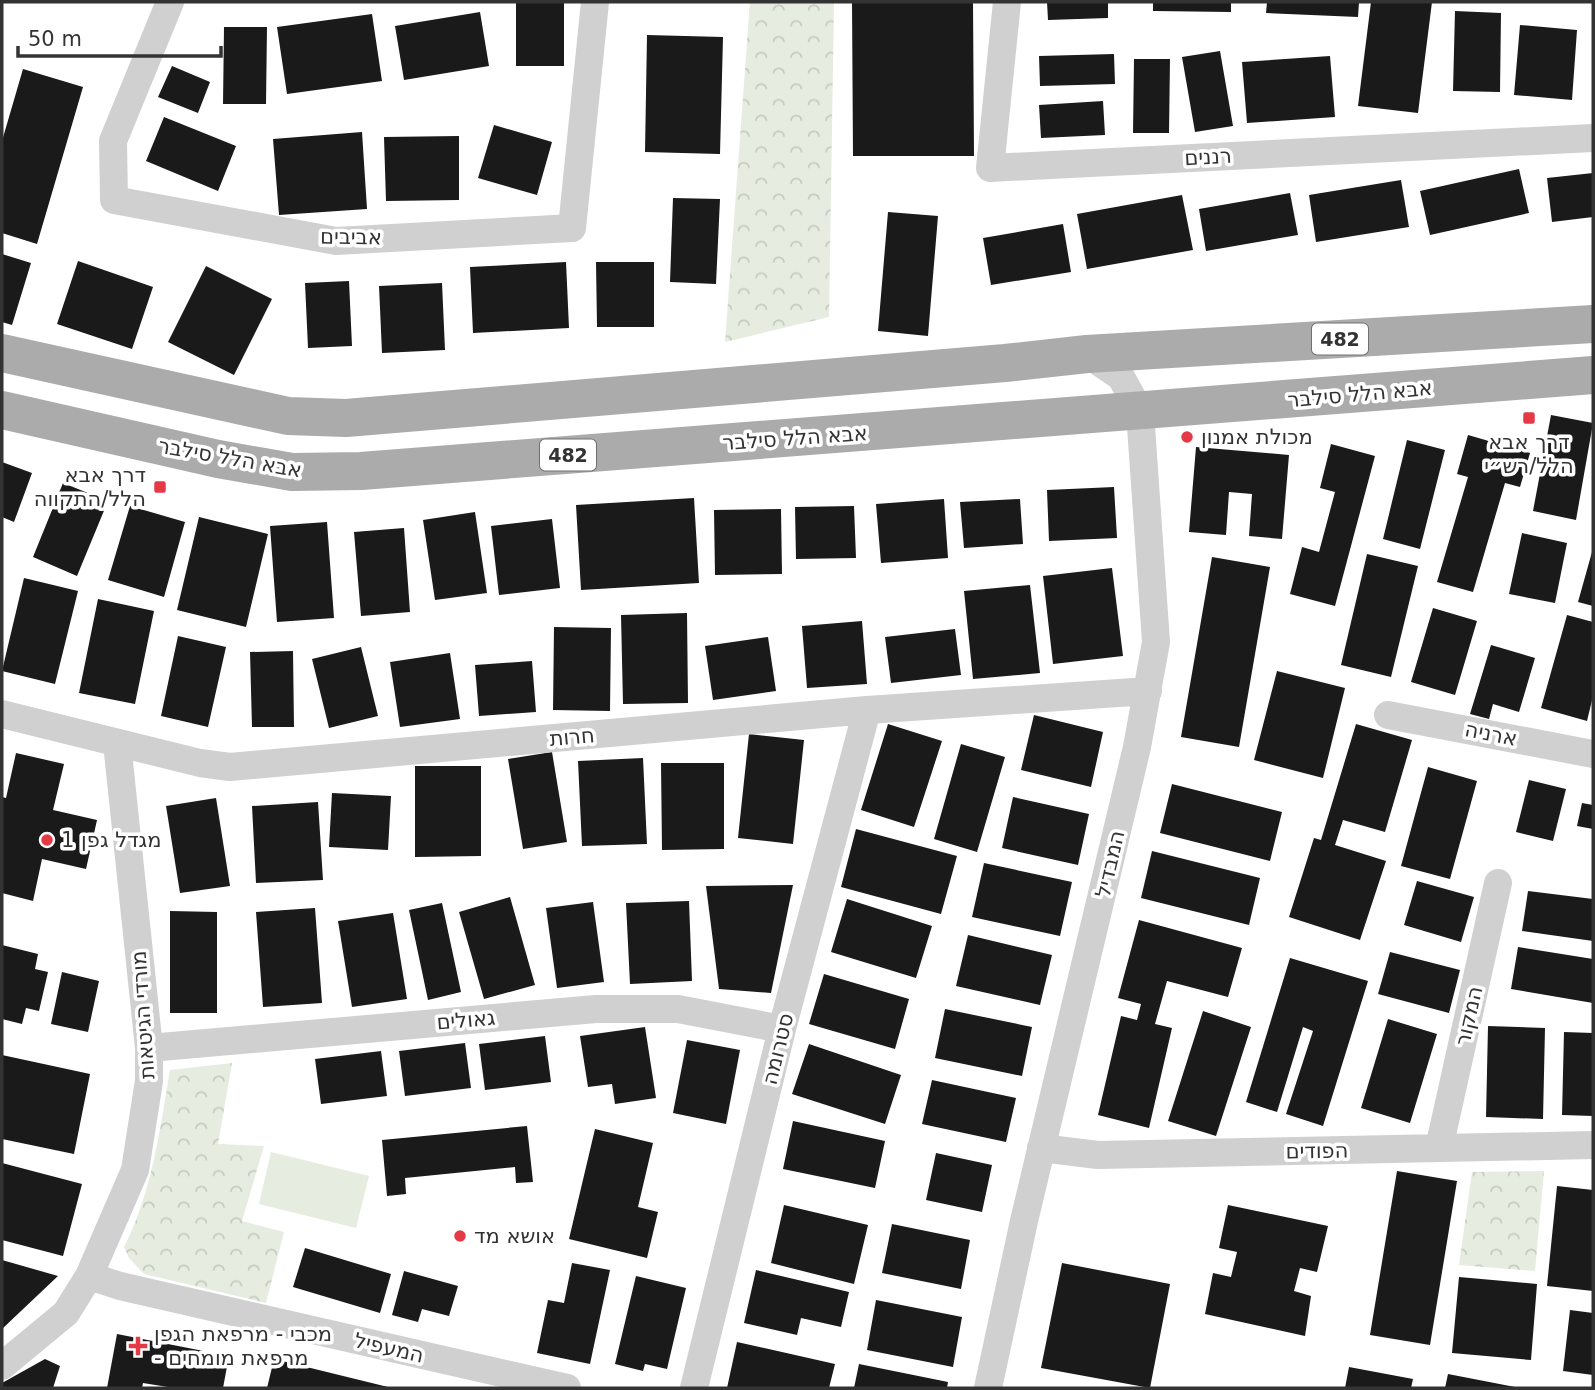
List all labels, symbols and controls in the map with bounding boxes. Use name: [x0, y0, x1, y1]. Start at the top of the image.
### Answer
scale bar: [18, 14, 220, 58]
text: 50 m: [28, 27, 82, 51]
street label: רננים: [1184, 144, 1232, 170]
street label: אביבים: [320, 224, 382, 250]
road number: 482: [1312, 324, 1368, 354]
street label: אבא הלל סילבר: [1287, 376, 1433, 412]
marker: דרך אבא הלל/רש״י: [1521, 410, 1537, 426]
street label: אבא הלל סילבר: [722, 421, 868, 455]
place label: מכולת אמנון: [1201, 425, 1313, 449]
marker: מכולת אמנון: [1179, 429, 1195, 445]
place label: דרך אבא הלל/רש״י: [1484, 430, 1574, 478]
street label: אבא הלל סילבר: [156, 434, 304, 482]
road number: 482: [540, 440, 596, 470]
place label: דרך אבא הלל/התקווה: [34, 463, 146, 511]
marker: דרך אבא הלל/התקווה: [152, 479, 168, 495]
street label: ארניה: [1463, 717, 1519, 751]
street label: חרות: [548, 723, 596, 751]
place label: מגדל גפן 1: [61, 828, 162, 852]
street label: המבדיל: [1091, 828, 1129, 900]
marker: מגדל גפן 1: [39, 832, 55, 848]
street label: מורדי הגיטאות: [127, 950, 159, 1080]
street label: המקור: [1451, 984, 1487, 1048]
street label: גאולים: [436, 1005, 497, 1035]
street label: סטרומה: [758, 1011, 798, 1087]
street label: הפודים: [1285, 1138, 1349, 1164]
place label: אושא מד: [474, 1224, 555, 1248]
marker: אושא מד: [452, 1228, 468, 1244]
place label: מכבי - מרפאת הגפן - מרפאת מומחים: [154, 1322, 332, 1370]
street label: המעפיל: [352, 1328, 426, 1368]
marker: מכבי - מרפאת הגפן - מרפאת מומחים: [128, 1336, 148, 1356]

